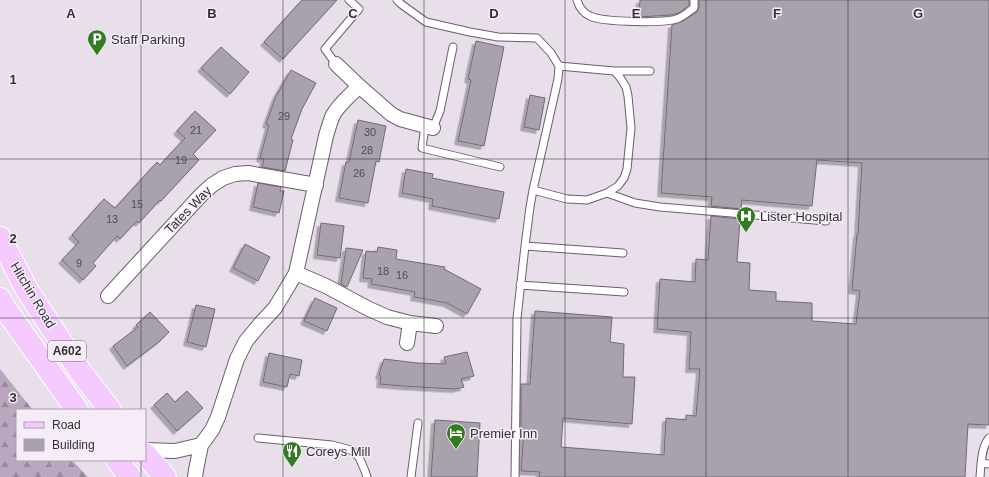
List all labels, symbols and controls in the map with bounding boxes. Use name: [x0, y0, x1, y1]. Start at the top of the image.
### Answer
text: A: [66, 6, 76, 21]
text: B: [207, 6, 217, 21]
text: C: [348, 6, 358, 21]
text: D: [489, 6, 499, 21]
text: E: [632, 6, 641, 21]
text: F: [773, 6, 781, 21]
text: G: [913, 6, 923, 21]
parking icon: Staff Parking: [86, 28, 108, 56]
place label: Staff Parking: [111, 32, 185, 47]
text: 1: [9, 72, 17, 87]
house number: 29: [278, 110, 290, 122]
house number: 21: [190, 124, 202, 136]
house number: 30: [364, 126, 376, 138]
house number: 28: [361, 144, 373, 156]
house number: 19: [175, 154, 187, 166]
house number: 26: [353, 167, 365, 179]
street label: Tates Way: [162, 183, 215, 237]
house number: 15: [131, 198, 143, 210]
hospital icon: Lister Hospital: [735, 205, 757, 233]
place label: Lister Hospital: [760, 209, 842, 224]
house number: 13: [106, 213, 118, 225]
text: 2: [9, 231, 17, 246]
house number: 9: [76, 257, 82, 269]
street label: Hitchin Road: [7, 259, 59, 331]
house number: 18: [377, 265, 389, 277]
house number: 16: [396, 269, 408, 281]
road number: A602: [48, 341, 86, 361]
text: 3: [9, 390, 17, 405]
legend: [16, 409, 146, 461]
text: Road: [52, 418, 81, 432]
hotel icon: Premier Inn: [445, 422, 467, 450]
place label: Premier Inn: [470, 426, 537, 441]
text: Building: [52, 438, 95, 452]
restaurant icon: Coreys Mill: [281, 440, 303, 468]
place label: Coreys Mill: [306, 444, 370, 459]

